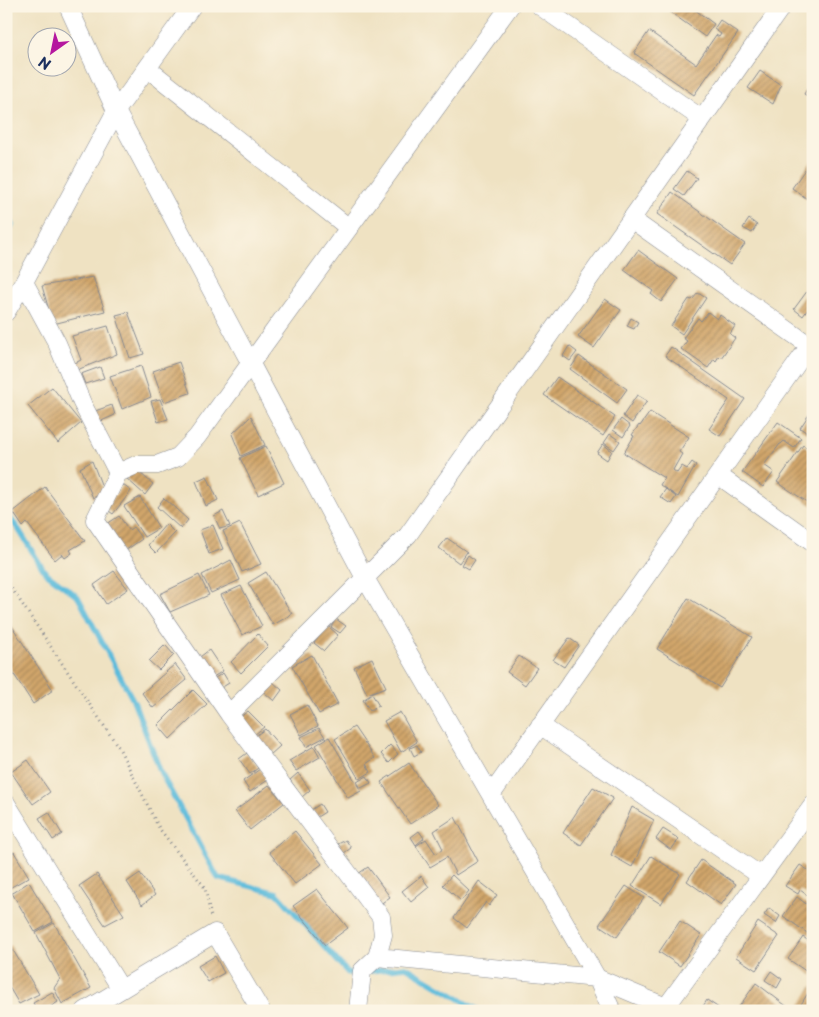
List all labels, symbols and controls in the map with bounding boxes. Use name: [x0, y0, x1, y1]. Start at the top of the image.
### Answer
north arrow: [28, 28, 78, 78]
text: N: [34, 51, 55, 75]

